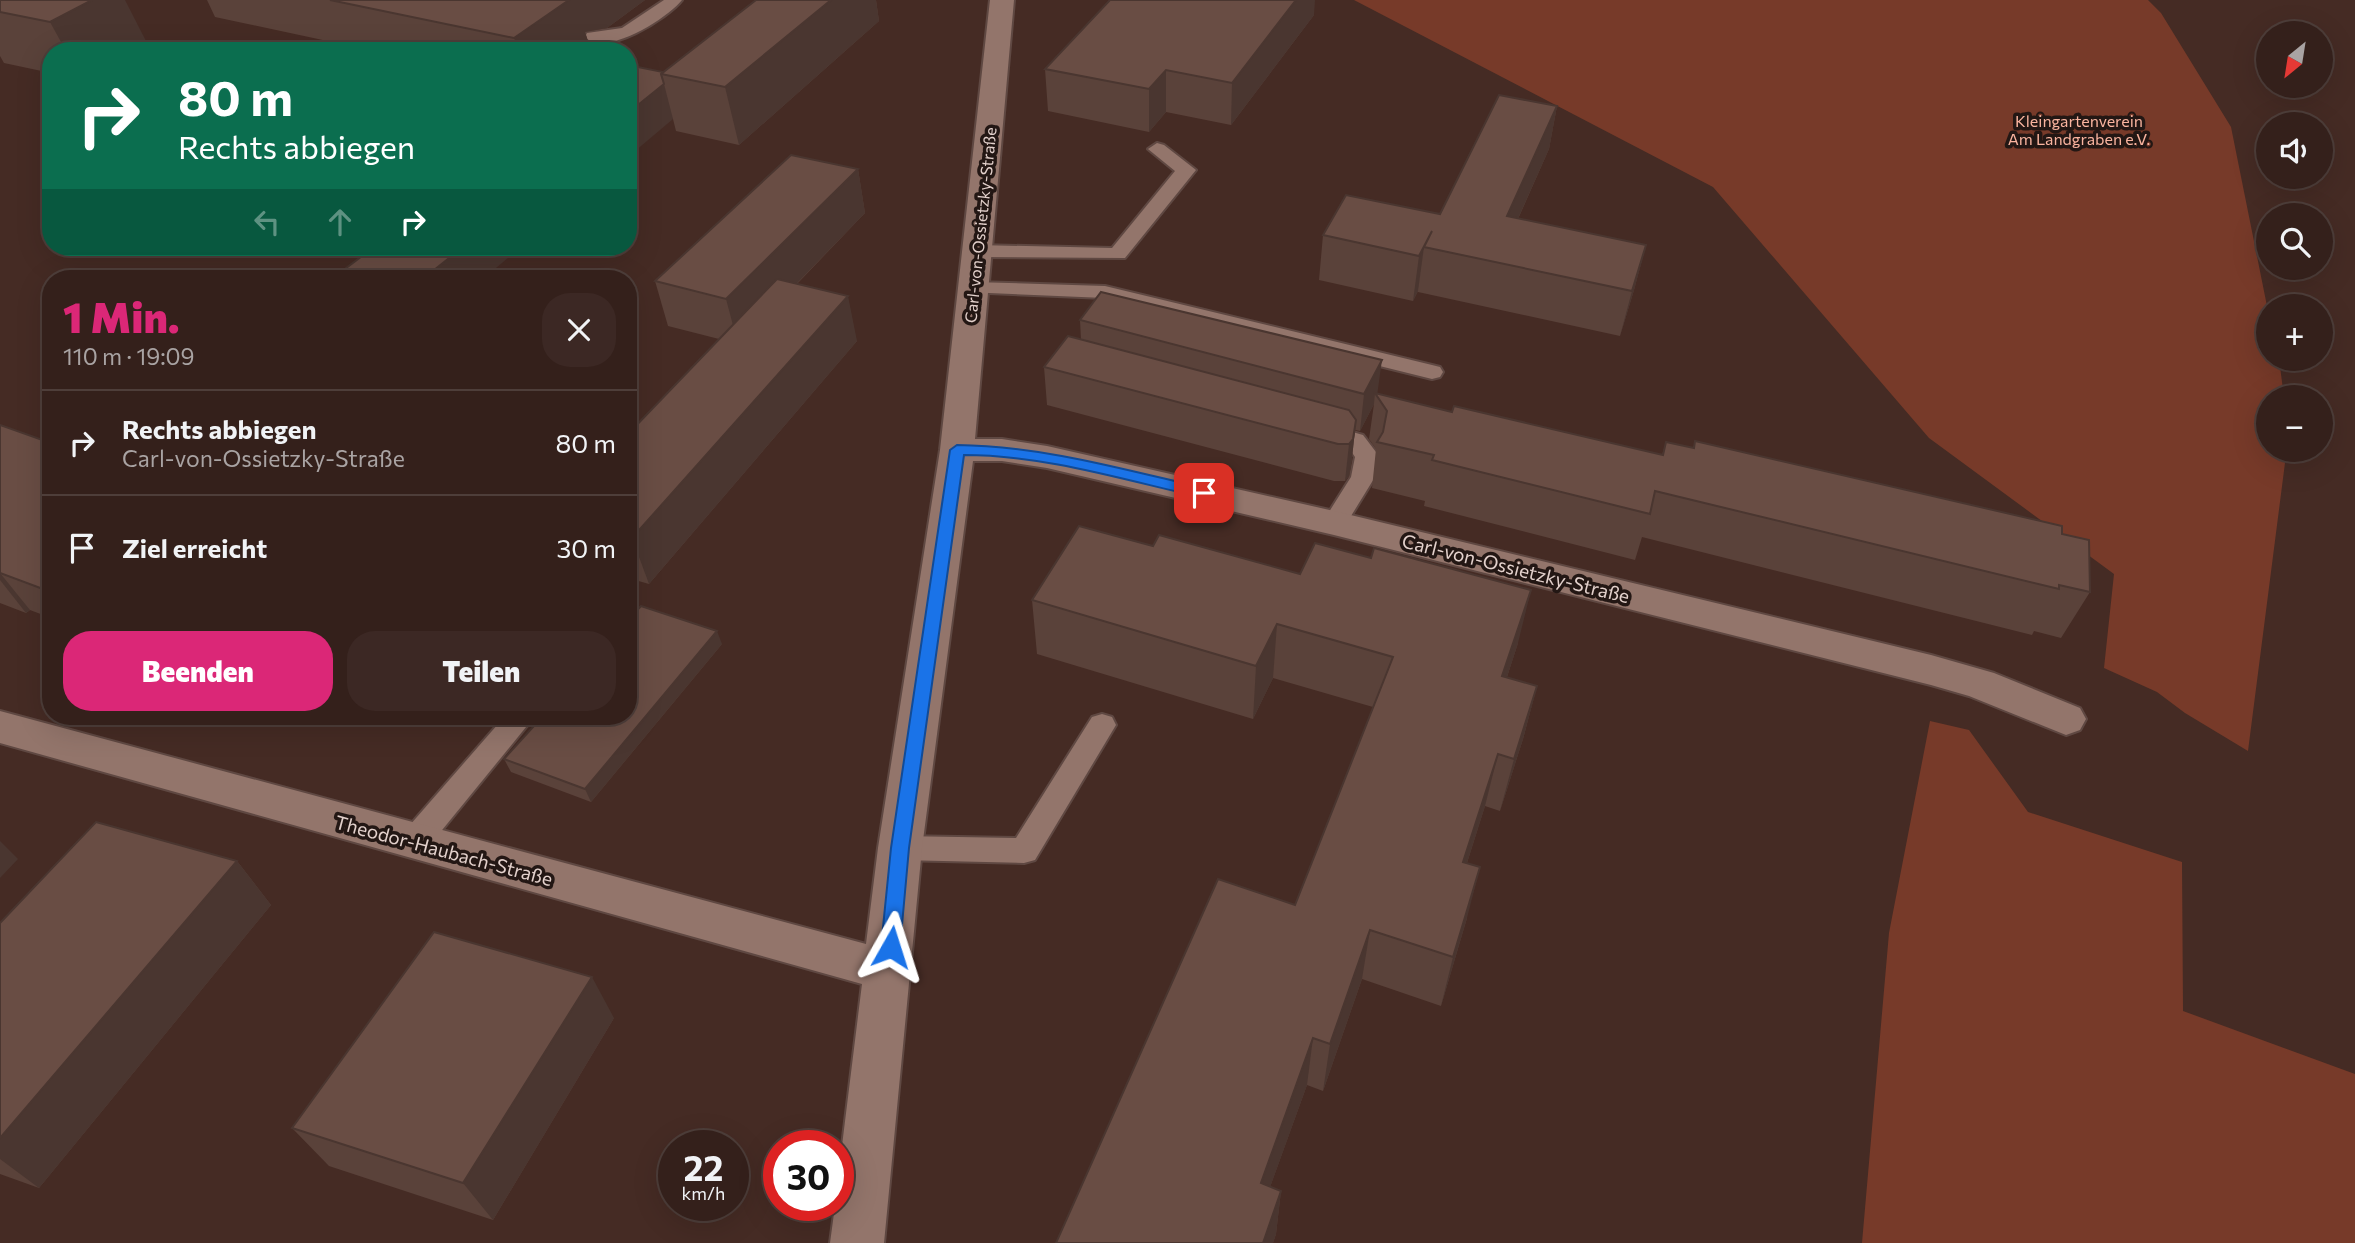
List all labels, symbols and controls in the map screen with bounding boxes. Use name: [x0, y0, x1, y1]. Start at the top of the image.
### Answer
north arrow: [2256, 21, 2333, 98]
map controls: [2256, 21, 2333, 462]
text: 80 m: [178, 66, 293, 126]
icon: right: [63, 70, 154, 161]
park label: Kleingartenverein Am Landgraben e.V.: [2008, 111, 2150, 148]
button: sound: [2256, 112, 2333, 189]
text: Rechts abbiegen: [178, 126, 415, 166]
street label: Carl-von-Ossietzky-Straße: [960, 126, 1000, 324]
icon: left: [248, 203, 286, 241]
icon: ahead: [321, 203, 359, 241]
icon: right: [394, 203, 432, 241]
button: search: [2256, 203, 2333, 280]
text: 1 Min.: [63, 290, 180, 342]
button: close: [542, 293, 616, 367]
button: +: [2256, 294, 2333, 371]
text: 110 m · 19:09: [63, 342, 195, 370]
button: −: [2256, 385, 2333, 462]
text: Rechts abbiegen: [122, 413, 317, 444]
icon: right: [63, 424, 101, 462]
text: 80 m: [556, 427, 616, 458]
text: Carl-von-Ossietzky-Straße: [122, 444, 405, 472]
pin: [1174, 463, 1234, 523]
icon: arrive: [1185, 474, 1223, 512]
icon: arrive: [63, 529, 101, 567]
street label: Carl-von-Ossietzky-Straße: [1400, 529, 1632, 607]
text: Ziel erreicht: [122, 532, 267, 563]
text: 30 m: [557, 532, 616, 563]
button: Beenden: [63, 631, 333, 711]
button: Teilen: [347, 631, 616, 711]
street label: Theodor-Haubach-Straße: [333, 810, 555, 890]
position arrow: [854, 910, 928, 984]
speed limit sign: 30: [763, 1130, 854, 1221]
text: 22: [684, 1145, 723, 1188]
text: km/h: [682, 1182, 725, 1204]

